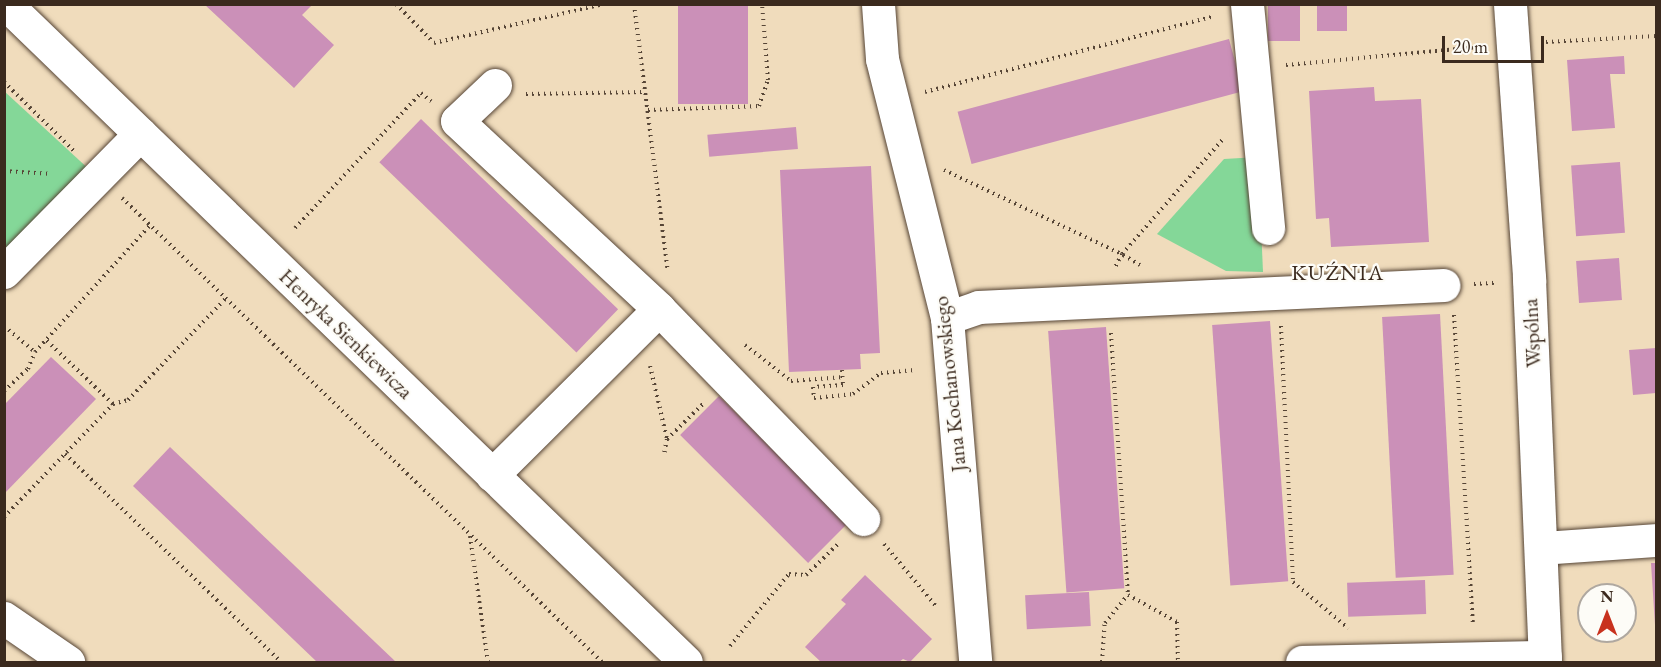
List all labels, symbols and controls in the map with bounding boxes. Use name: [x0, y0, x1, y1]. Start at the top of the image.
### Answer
scale bar: [1445, 24, 1547, 62]
text: 20 m: [1453, 35, 1488, 58]
district label: KUŹNIA: [1291, 260, 1385, 286]
street label: Henryka Sienkiewicza: [274, 264, 418, 404]
street label: Jana Kochanowskiego: [928, 295, 972, 473]
street label: Wspólna: [1518, 298, 1546, 368]
north arrow: [1577, 583, 1637, 643]
text: N: [1601, 586, 1613, 607]

